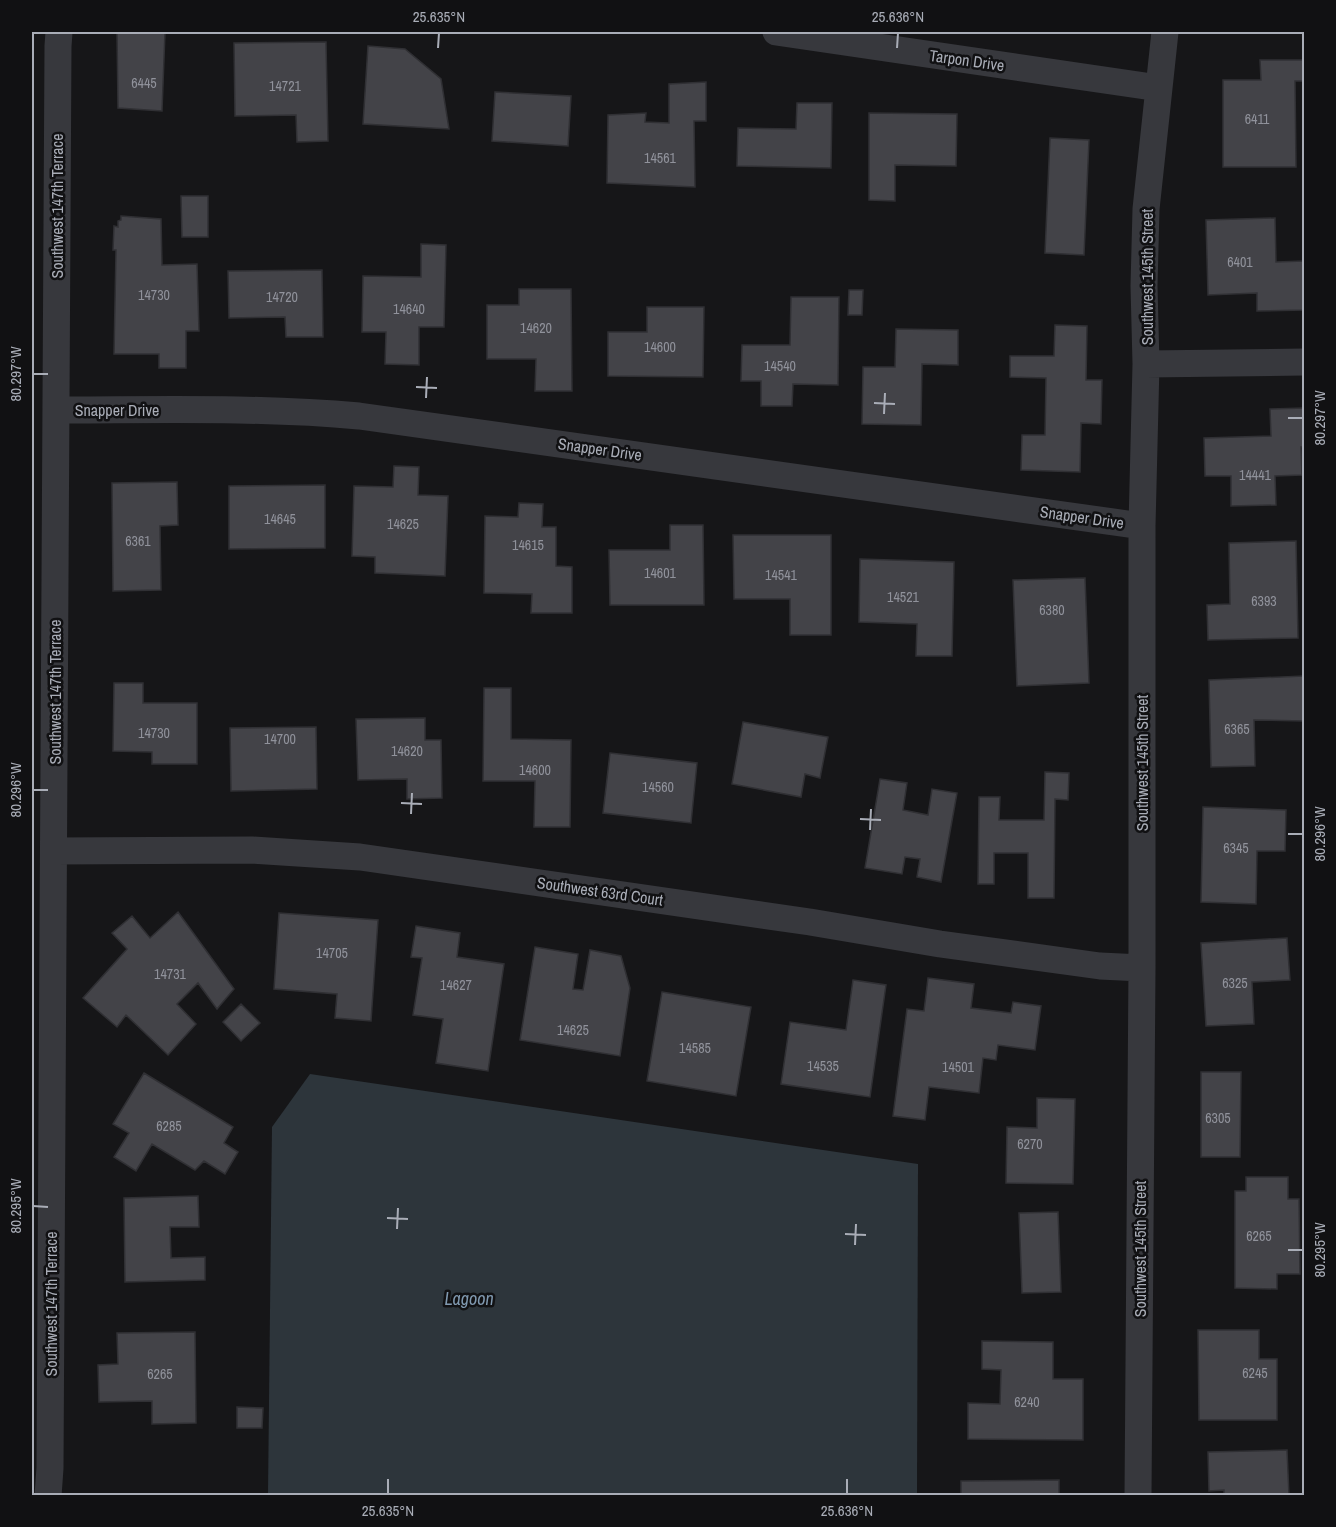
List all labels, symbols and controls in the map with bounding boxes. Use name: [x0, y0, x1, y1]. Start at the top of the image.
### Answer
text: 25.635°N: [413, 6, 465, 27]
text: 25.636°N: [872, 6, 924, 27]
street label: Tarpon Drive: [928, 44, 1006, 76]
house number: 6445: [131, 74, 157, 92]
house number: 14721: [269, 77, 302, 95]
house number: 6411: [1245, 110, 1270, 128]
street label: Southwest 147th Terrace: [46, 134, 68, 278]
house number: 14561: [644, 149, 677, 167]
street label: Southwest 145th Street: [1136, 208, 1158, 345]
house number: 6401: [1227, 253, 1253, 271]
house number: 14730: [138, 286, 170, 304]
house number: 14720: [266, 288, 298, 306]
house number: 14640: [393, 300, 425, 318]
house number: 14620: [520, 319, 552, 337]
house number: 14600: [644, 338, 676, 356]
text: 80.297°W: [5, 346, 26, 402]
house number: 14540: [764, 357, 796, 375]
text: 80.297°W: [1309, 390, 1330, 446]
street label: Snapper Drive: [75, 399, 159, 421]
street label: Snapper Drive: [557, 432, 643, 466]
house number: 14441: [1239, 466, 1272, 484]
street label: Snapper Drive: [1039, 500, 1125, 534]
house number: 14645: [264, 510, 296, 528]
house number: 14625: [387, 515, 419, 533]
house number: 6361: [125, 532, 151, 550]
house number: 14615: [512, 536, 544, 554]
house number: 14601: [644, 564, 677, 582]
house number: 14541: [765, 566, 798, 584]
house number: 14521: [887, 588, 920, 606]
house number: 6393: [1251, 592, 1277, 610]
house number: 6380: [1039, 601, 1065, 619]
street label: Southwest 147th Terrace: [44, 620, 66, 764]
street label: Southwest 145th Street: [1131, 694, 1153, 831]
house number: 6365: [1224, 720, 1250, 738]
house number: 14730: [138, 724, 170, 742]
house number: 14700: [264, 730, 296, 748]
house number: 14620: [391, 742, 423, 760]
house number: 14600: [519, 761, 551, 779]
text: 80.296°W: [5, 762, 26, 818]
house number: 14560: [642, 778, 674, 796]
text: 80.296°W: [1309, 806, 1330, 862]
house number: 6345: [1223, 839, 1249, 857]
street label: Southwest 63rd Court: [536, 871, 665, 911]
house number: 14705: [316, 944, 348, 962]
house number: 14731: [154, 965, 187, 983]
house number: 6325: [1222, 974, 1248, 992]
house number: 14627: [440, 976, 472, 994]
house number: 14625: [557, 1021, 589, 1039]
house number: 14585: [679, 1039, 711, 1057]
house number: 14535: [807, 1057, 839, 1075]
house number: 14501: [942, 1058, 975, 1076]
house number: 6305: [1205, 1109, 1231, 1127]
house number: 6285: [156, 1117, 182, 1135]
house number: 6270: [1017, 1135, 1043, 1153]
text: 80.295°W: [5, 1178, 26, 1234]
street label: Southwest 145th Street: [1129, 1180, 1151, 1317]
text: 80.295°W: [1309, 1222, 1330, 1278]
house number: 6265: [1246, 1227, 1272, 1245]
street label: Southwest 147th Terrace: [40, 1232, 62, 1376]
water label: Lagoon: [444, 1286, 494, 1311]
house number: 6245: [1242, 1364, 1268, 1382]
house number: 6265: [147, 1365, 173, 1383]
house number: 6240: [1014, 1393, 1040, 1411]
text: 25.635°N: [362, 1500, 414, 1521]
text: 25.636°N: [821, 1500, 873, 1521]

